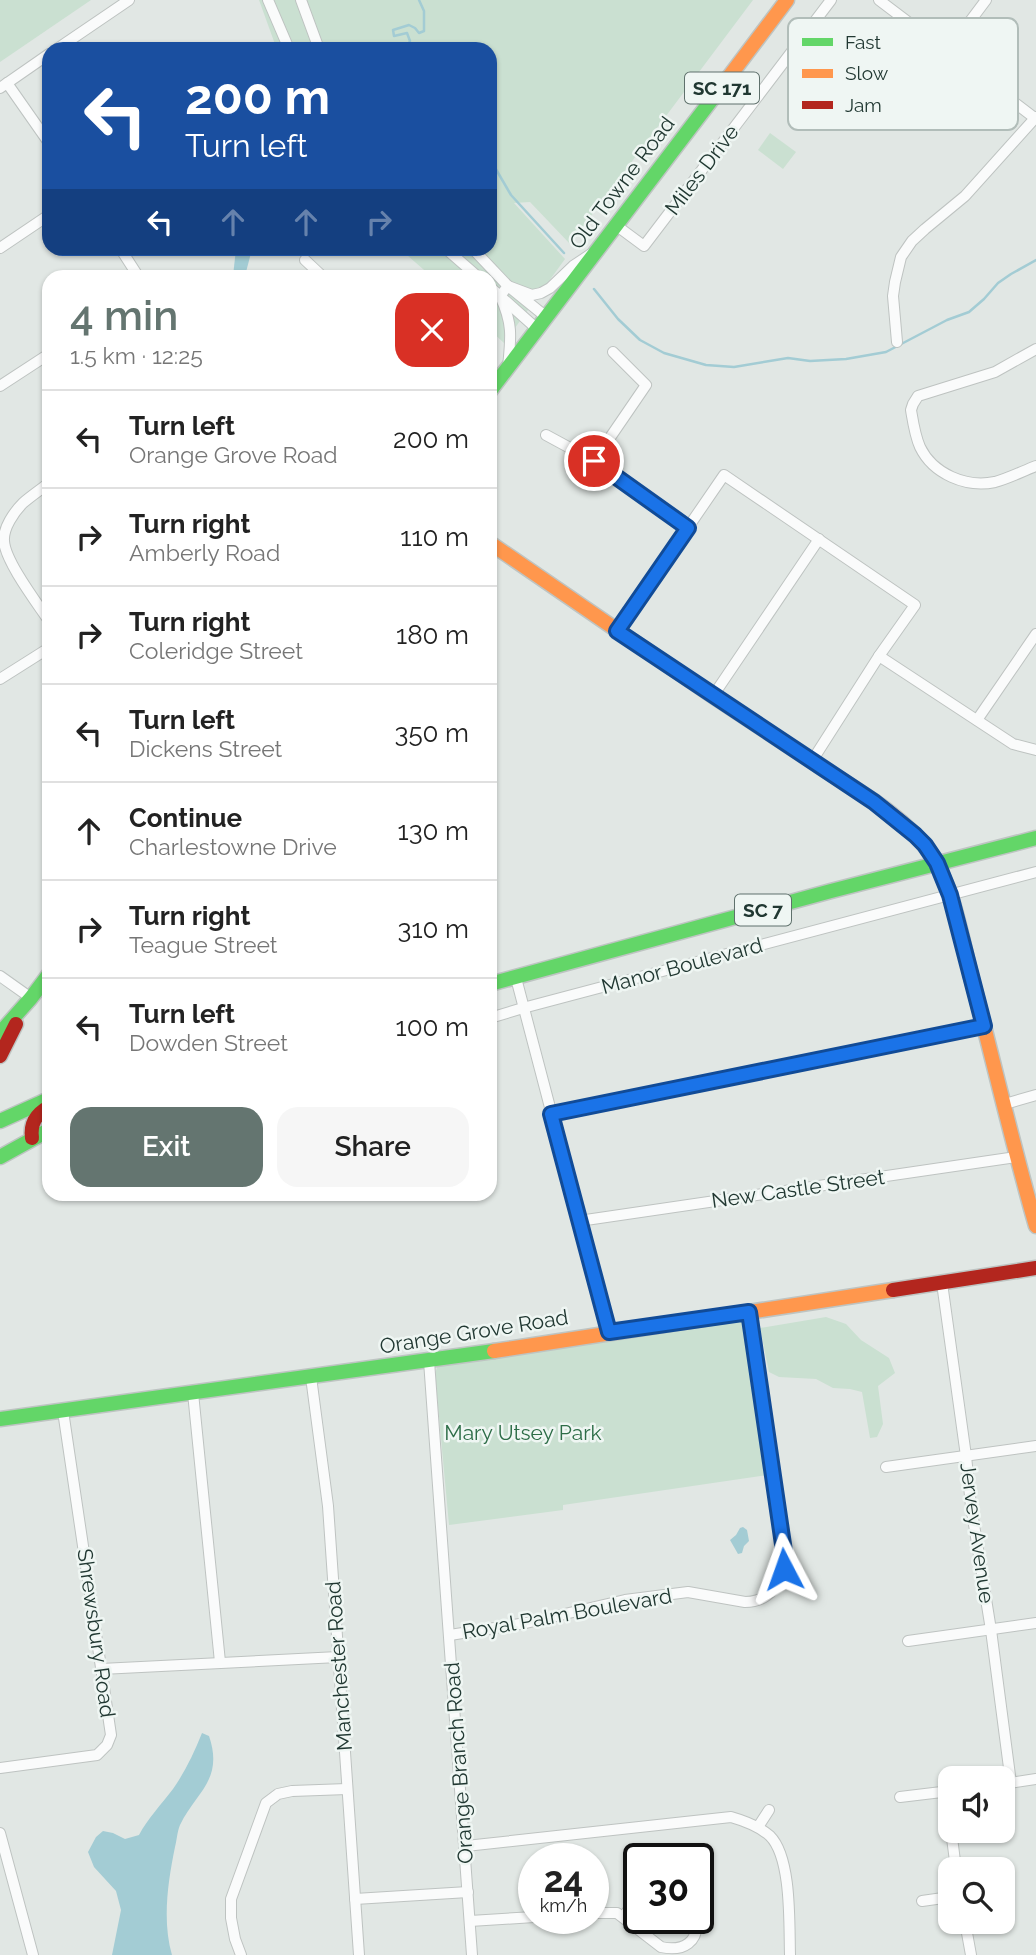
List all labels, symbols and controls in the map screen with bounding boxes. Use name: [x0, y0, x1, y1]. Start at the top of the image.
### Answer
legend: [788, 18, 1018, 130]
text: Fast: [845, 31, 881, 53]
text: Slow: [845, 62, 889, 84]
text: 200 m: [185, 68, 330, 125]
icon: left: [70, 70, 161, 161]
road number: SC 171: [685, 72, 759, 104]
text: Jam: [845, 94, 882, 116]
street label: Old Towne Road: [564, 112, 679, 254]
street label: Miles Drive: [660, 120, 744, 220]
text: Turn left: [185, 127, 307, 164]
icon: left: [141, 203, 179, 241]
icon: ahead: [214, 203, 252, 241]
icon: ahead: [287, 203, 325, 241]
icon: right: [360, 203, 398, 241]
text: 4 min: [70, 291, 178, 340]
button: close: [395, 293, 469, 367]
text: 1.5 km · 12:25: [70, 342, 203, 369]
text: Turn left: [129, 411, 235, 441]
icon: left: [70, 420, 108, 458]
text: 200 m: [393, 424, 469, 454]
pin: [564, 431, 624, 491]
text: Orange Grove Road: [129, 441, 338, 468]
icon: arrive: [575, 442, 613, 480]
text: Turn right: [129, 509, 250, 539]
icon: right: [70, 518, 108, 556]
text: 110 m: [400, 522, 469, 552]
text: Amberly Road: [129, 539, 280, 566]
text: Turn right: [129, 607, 250, 637]
icon: right: [70, 616, 108, 654]
text: 180 m: [396, 620, 469, 650]
text: Coleridge Street: [129, 637, 303, 664]
text: Turn left: [129, 705, 235, 735]
icon: left: [70, 714, 108, 752]
text: 350 m: [395, 718, 469, 748]
text: Dickens Street: [129, 735, 282, 762]
text: Continue: [129, 803, 242, 833]
icon: ahead: [70, 812, 108, 850]
text: 130 m: [398, 816, 469, 846]
text: Charlestowne Drive: [129, 833, 337, 860]
road number: SC 7: [735, 894, 791, 926]
text: Turn right: [129, 901, 250, 931]
icon: right: [70, 910, 108, 948]
text: 310 m: [398, 914, 469, 944]
text: Teague Street: [129, 931, 278, 958]
street label: Manor Boulevard: [598, 932, 765, 999]
text: Turn left: [129, 999, 235, 1029]
icon: left: [70, 1008, 108, 1046]
text: 100 m: [396, 1012, 469, 1042]
text: Dowden Street: [129, 1029, 288, 1056]
button: Exit: [70, 1107, 263, 1187]
button: Share: [277, 1107, 469, 1187]
street label: New Castle Street: [710, 1164, 886, 1213]
street label: Orange Grove Road: [378, 1304, 570, 1359]
park label: Mary Utsey Park: [444, 1420, 602, 1445]
street label: Jervey Avenue: [955, 1461, 1000, 1605]
position arrow: [747, 1532, 821, 1606]
street label: Shrewsbury Road: [72, 1547, 121, 1719]
street label: Manchester Road: [320, 1580, 357, 1752]
street label: Royal Palm Boulevard: [460, 1583, 674, 1644]
street label: Orange Branch Road: [439, 1661, 478, 1865]
map controls: [938, 1766, 1015, 1934]
button: sound: [938, 1766, 1015, 1843]
speed limit sign: 30: [623, 1843, 714, 1934]
button: search: [938, 1857, 1015, 1934]
text: 24: [544, 1859, 583, 1900]
text: km/h: [540, 1895, 587, 1916]

